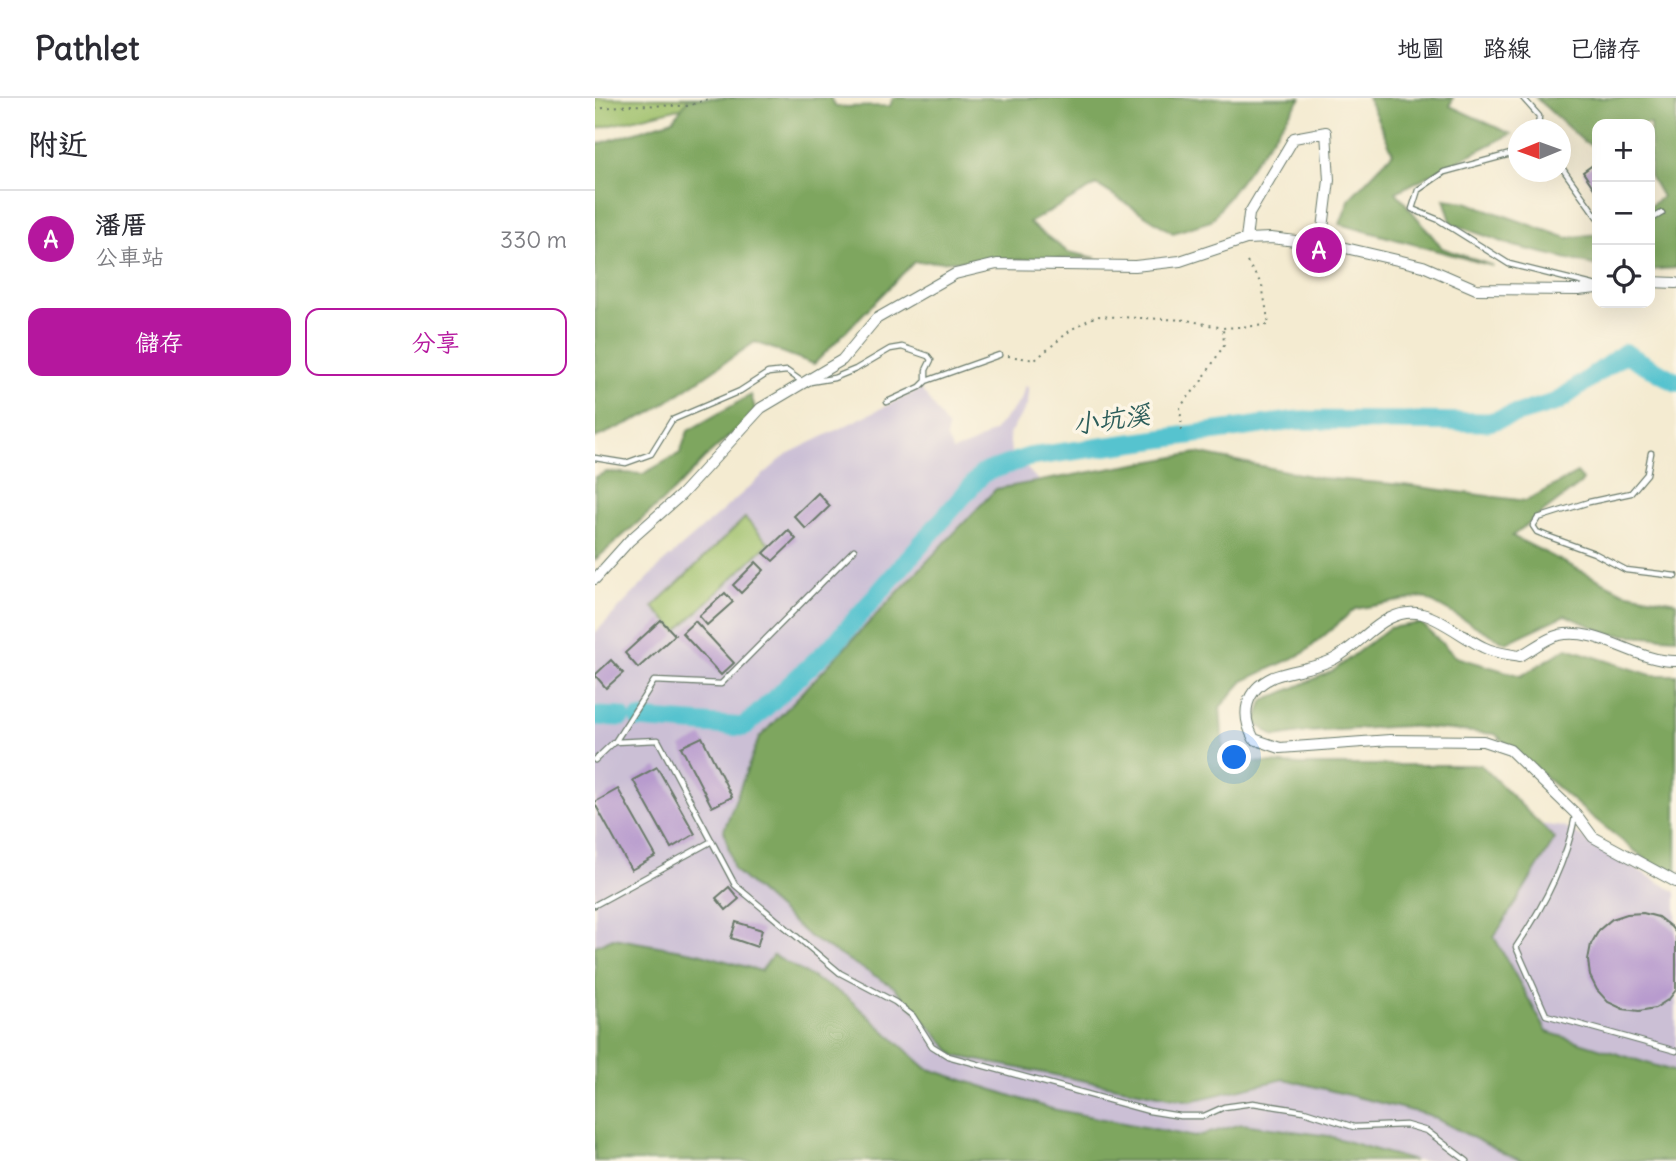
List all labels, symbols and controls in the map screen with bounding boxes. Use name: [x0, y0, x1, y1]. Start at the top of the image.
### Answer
text: Pathlet: [35, 27, 139, 69]
text: 地圖: [1397, 33, 1445, 63]
text: 路線: [1483, 33, 1531, 63]
text: 已儲存: [1569, 33, 1641, 63]
north arrow: [1508, 119, 1571, 182]
map controls: [1592, 119, 1655, 308]
button: +: [1592, 119, 1655, 182]
text: 附近: [28, 125, 88, 163]
button: −: [1592, 182, 1655, 245]
text: 潘厝: [95, 208, 147, 241]
pin: A: [1296, 224, 1342, 276]
text: A: [44, 225, 58, 254]
text: 330 m: [500, 225, 567, 254]
text: 公車站: [95, 242, 164, 271]
button: locate: [1592, 245, 1655, 308]
button: 儲存: [28, 308, 291, 376]
button: 分享: [305, 308, 567, 376]
water label: 小坑溪: [1070, 397, 1154, 441]
your location: [1217, 740, 1251, 774]

